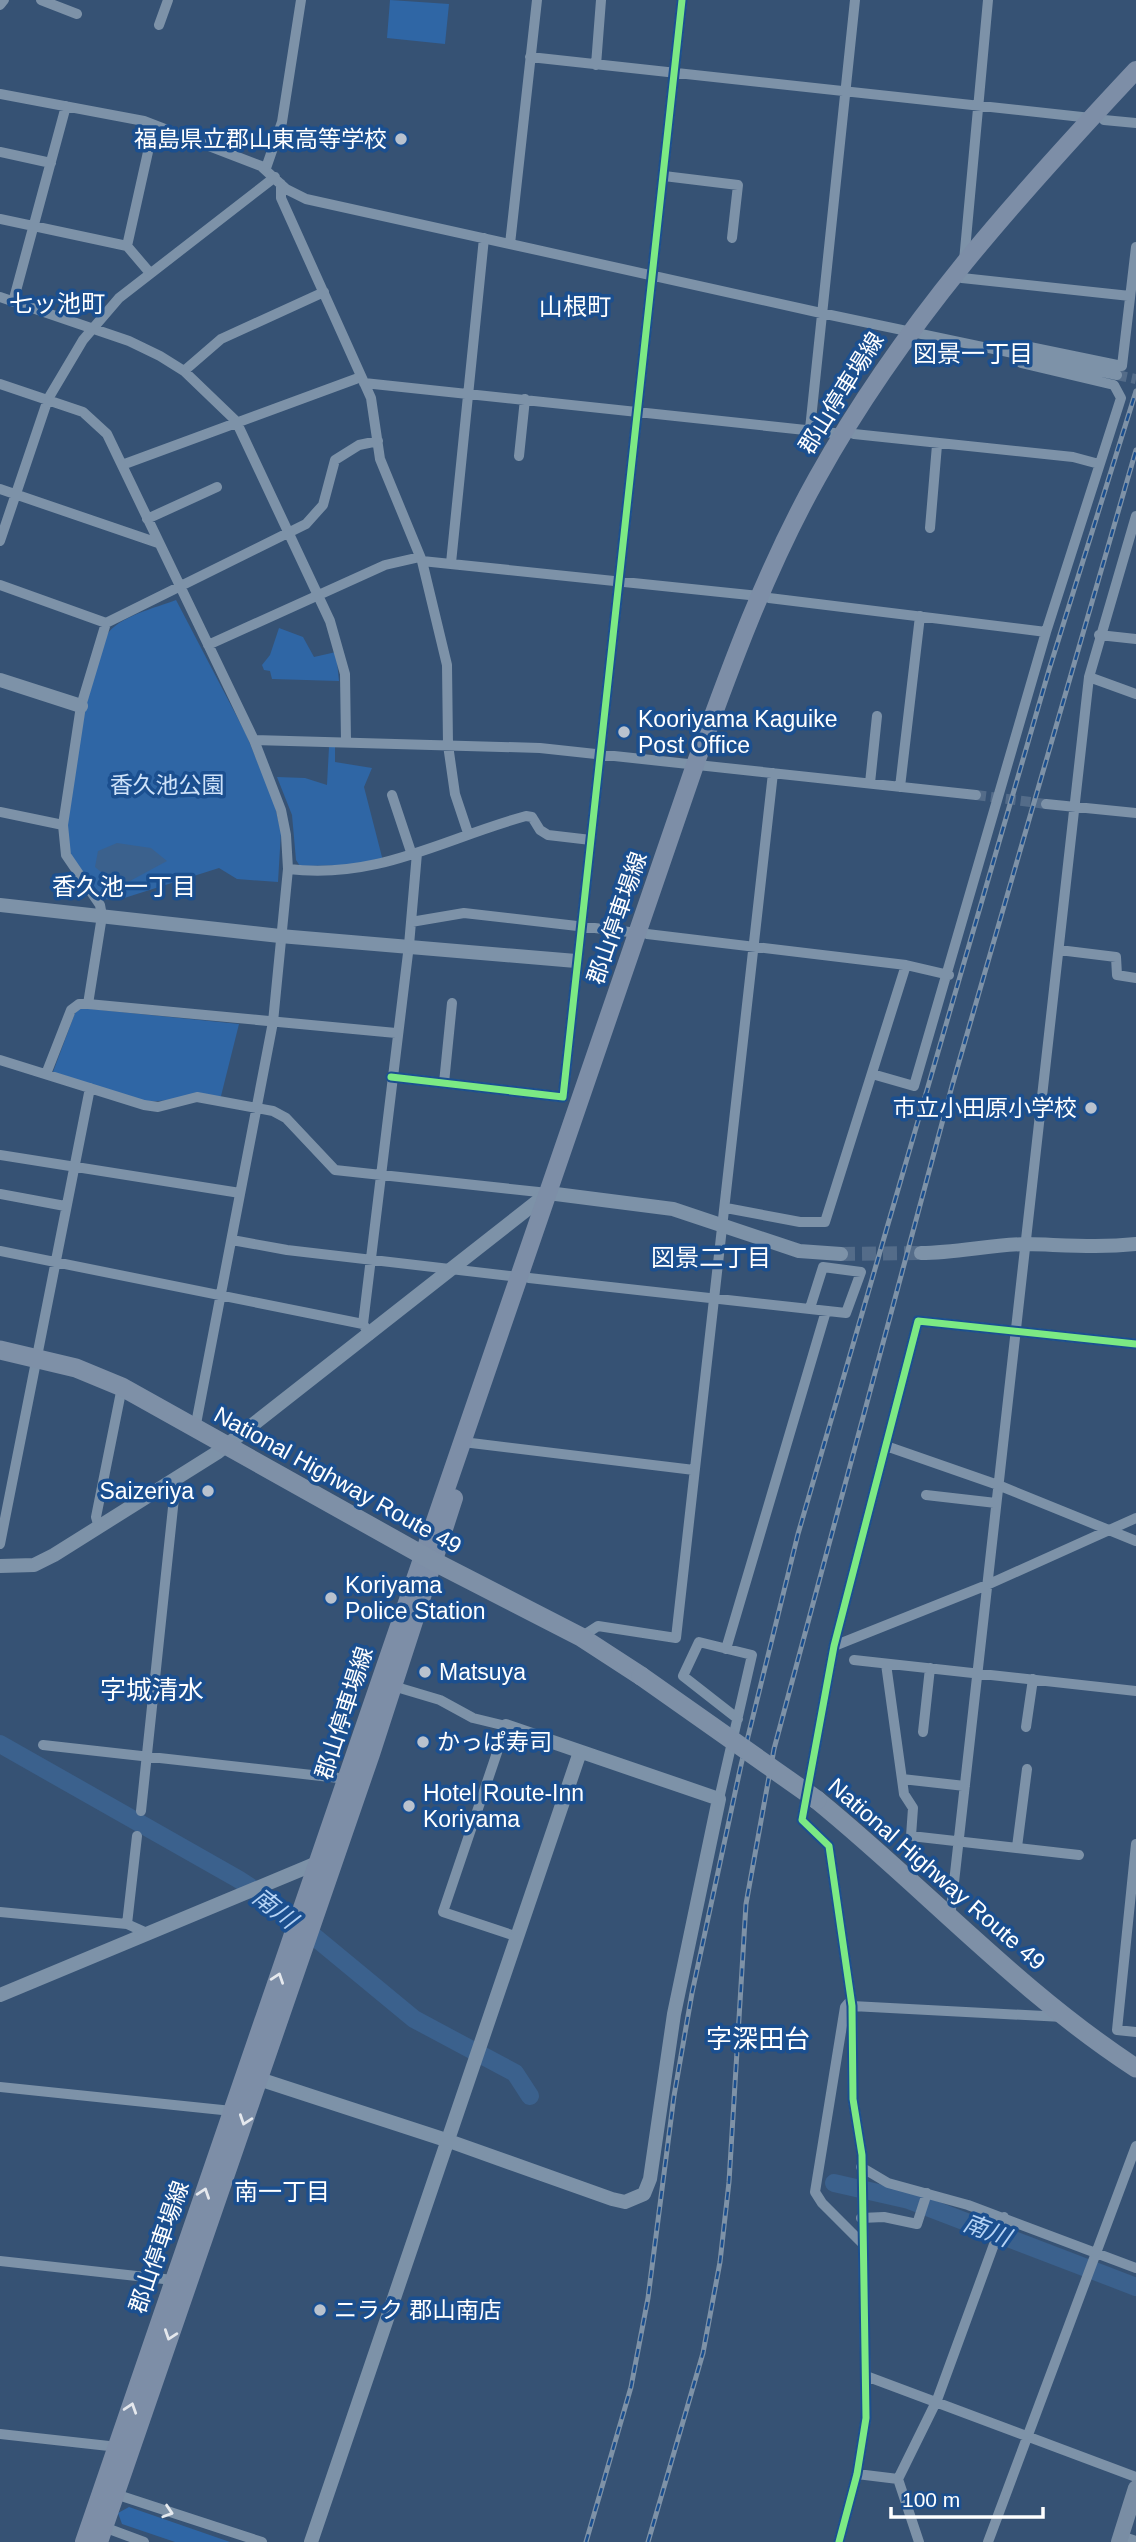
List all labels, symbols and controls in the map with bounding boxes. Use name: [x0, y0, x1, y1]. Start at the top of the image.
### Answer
place label: 福島県立郡山東高等学校: [134, 126, 387, 152]
marker: 福島県立郡山東高等学校: [393, 131, 409, 147]
district label: 七ッ池町: [9, 290, 105, 317]
district label: 山根町: [539, 293, 611, 320]
street label: 郡山停車場線: [793, 328, 889, 458]
district label: 図景一丁目: [913, 340, 1033, 367]
place label: Kooriyama Kaguike Post Office: [638, 706, 837, 758]
marker: Kooriyama Kaguike Post Office: [616, 724, 632, 740]
park label: 香久池公園: [110, 772, 225, 798]
street label: 郡山停車場線: [582, 849, 652, 987]
district label: 香久池一丁目: [52, 873, 196, 900]
place label: 市立小田原小学校: [893, 1095, 1077, 1121]
marker: 市立小田原小学校: [1083, 1100, 1099, 1116]
district label: 図景二丁目: [651, 1244, 771, 1271]
street label: National Highway Route 49: [210, 1401, 466, 1559]
place label: Saizeriya: [99, 1478, 194, 1504]
marker: Saizeriya: [200, 1483, 216, 1499]
place label: Koriyama Police Station: [345, 1572, 486, 1624]
marker: Koriyama Police Station: [323, 1590, 339, 1606]
street label: 郡山停車場線: [310, 1643, 378, 1783]
place label: Matsuya: [439, 1659, 526, 1685]
marker: Matsuya: [417, 1664, 433, 1680]
district label: 字城清水: [100, 1675, 204, 1705]
place label: かっぱ寿司: [437, 1729, 552, 1755]
marker: かっぱ寿司: [415, 1734, 431, 1750]
street label: National Highway Route 49: [823, 1773, 1051, 1975]
place label: Hotel Route-Inn Koriyama: [423, 1780, 584, 1832]
marker: Hotel Route-Inn Koriyama: [401, 1798, 417, 1814]
water label: 南川: [248, 1883, 305, 1935]
one-way arrow: [270, 1972, 284, 1984]
district label: 字深田台: [706, 2024, 810, 2054]
one-way arrow: [239, 2113, 253, 2125]
street label: 郡山停車場線: [124, 2178, 194, 2316]
district label: 南一丁目: [234, 2178, 330, 2205]
one-way arrow: [196, 2187, 210, 2199]
water label: 南川: [960, 2209, 1017, 2252]
place label: ニラク 郡山南店: [334, 2297, 501, 2323]
marker: ニラク 郡山南店: [312, 2302, 328, 2318]
one-way arrow: [164, 2328, 179, 2340]
one-way arrow: [123, 2403, 137, 2415]
scale bar: [891, 2476, 1043, 2520]
text: 100 m: [902, 2488, 960, 2511]
one-way arrow: [161, 2503, 173, 2518]

